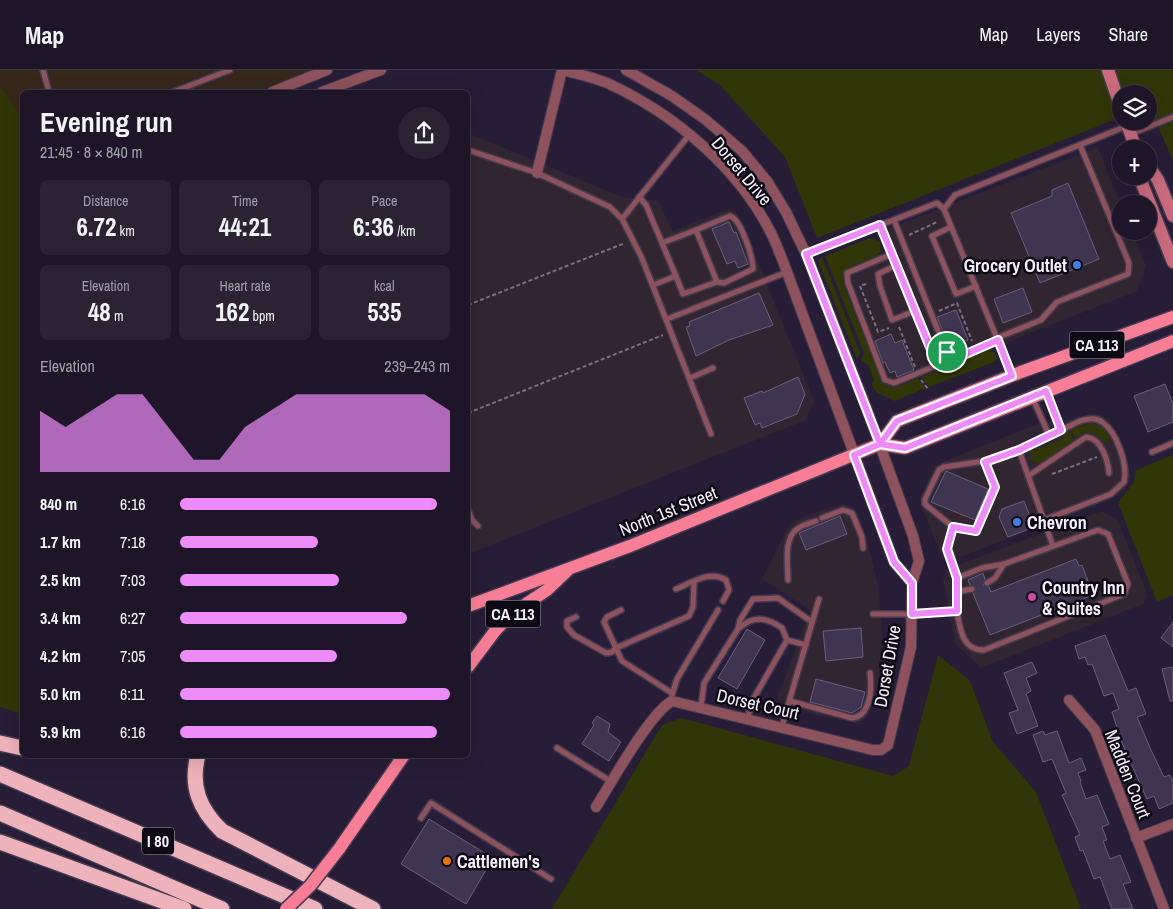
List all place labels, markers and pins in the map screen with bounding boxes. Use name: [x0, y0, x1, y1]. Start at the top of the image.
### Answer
place label: Grocery Outlet: [964, 253, 1067, 278]
marker: Grocery Outlet: [1071, 259, 1083, 271]
pin: [926, 331, 968, 373]
place label: Chevron: [1027, 510, 1087, 535]
marker: Chevron: [1011, 516, 1023, 528]
place label: Country Inn & Suites: [1042, 575, 1125, 621]
marker: Country Inn & Suites: [1026, 591, 1038, 603]
place label: Cattlemen's: [457, 849, 540, 874]
marker: Cattlemen's: [441, 855, 453, 867]

